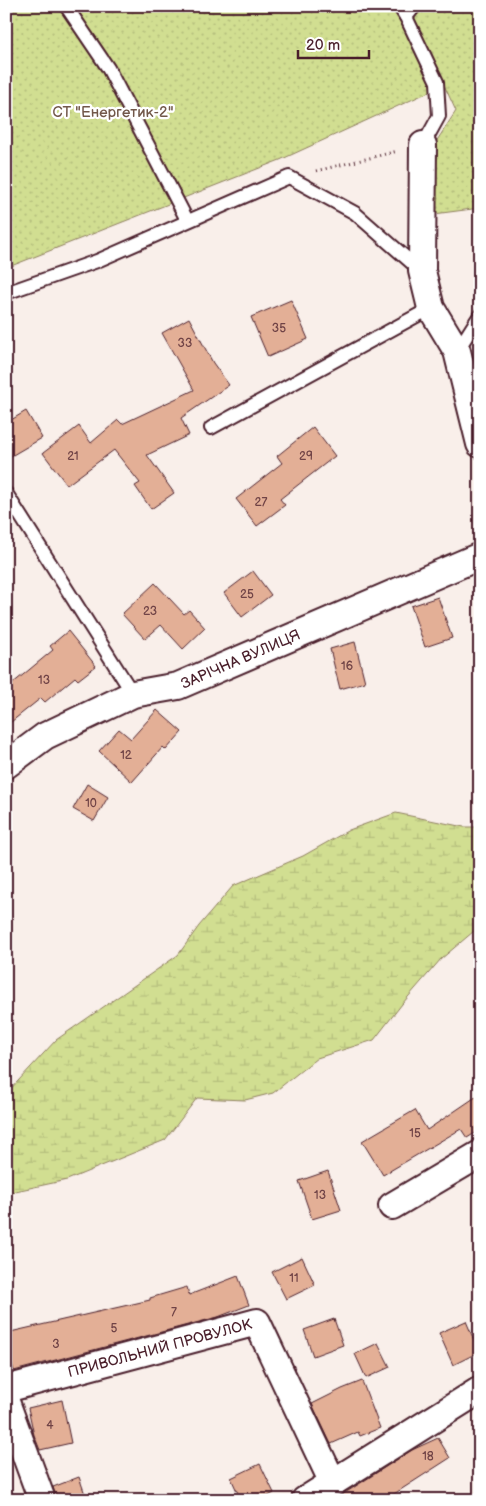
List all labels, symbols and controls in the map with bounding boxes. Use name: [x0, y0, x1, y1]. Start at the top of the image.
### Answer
scale bar: [298, 28, 370, 60]
text: 20 m: [306, 36, 340, 55]
park label: СТ "Енергетик-2": [52, 103, 174, 122]
house number: 35: [272, 321, 286, 336]
house number: 33: [178, 336, 192, 351]
house number: 21: [67, 449, 79, 464]
house number: 29: [299, 449, 313, 464]
house number: 27: [255, 495, 268, 510]
house number: 25: [240, 587, 254, 602]
house number: 23: [143, 604, 157, 619]
street label: ЗАРІЧНА ВУЛИЦЯ: [178, 625, 303, 694]
house number: 16: [341, 659, 353, 674]
house number: 13: [38, 673, 50, 688]
house number: 12: [120, 748, 132, 763]
house number: 10: [85, 796, 97, 811]
house number: 15: [409, 1126, 421, 1141]
house number: 13: [314, 1188, 326, 1203]
house number: 11: [289, 1271, 299, 1286]
house number: 7: [171, 1305, 177, 1320]
street label: ПРИВОЛЬНИЙ ПРОВУЛОК: [66, 1315, 254, 1382]
house number: 5: [111, 1321, 118, 1336]
house number: 3: [52, 1337, 60, 1352]
house number: 4: [46, 1418, 54, 1433]
house number: 18: [422, 1449, 434, 1464]

